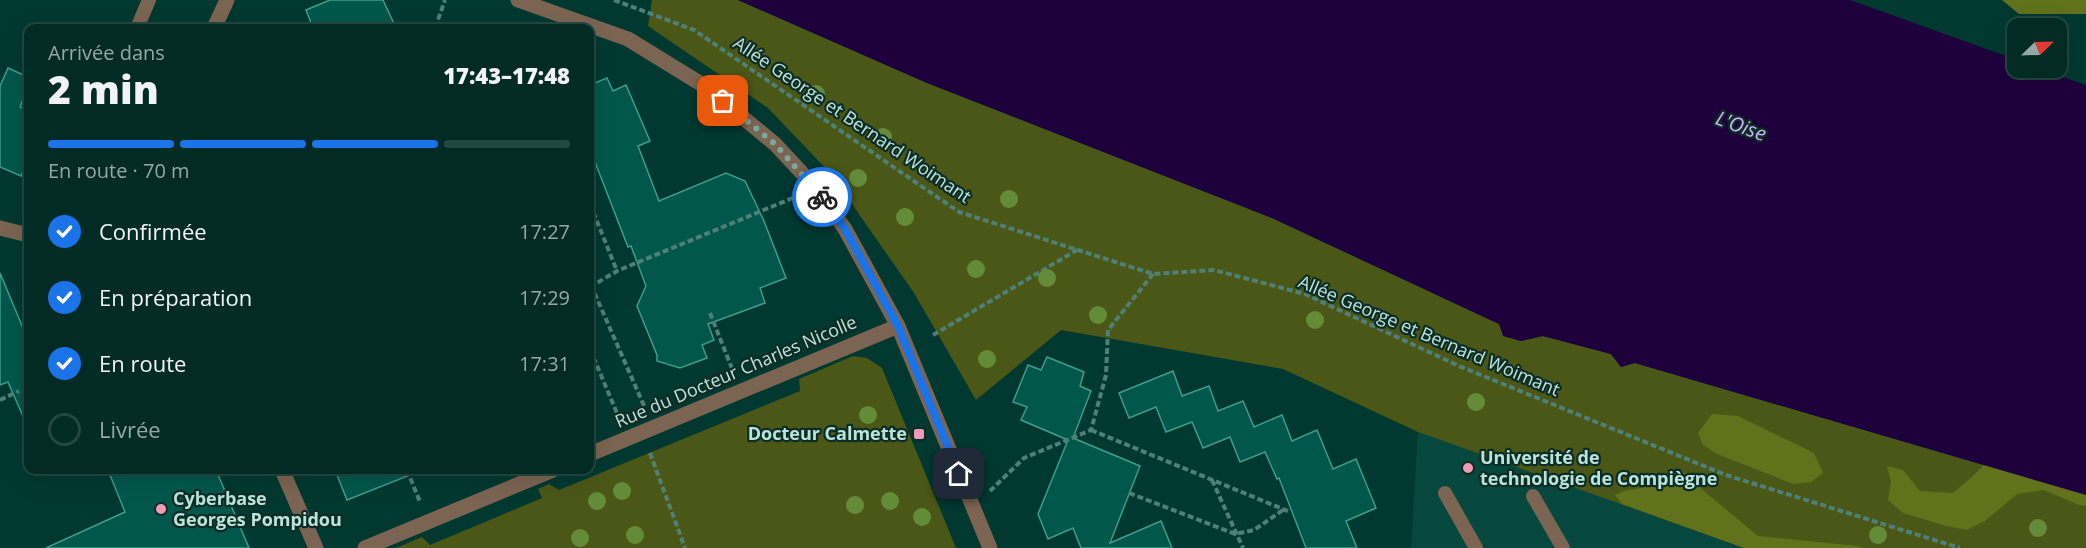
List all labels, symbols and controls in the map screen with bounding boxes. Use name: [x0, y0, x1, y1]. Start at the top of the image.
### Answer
north arrow: [2007, 18, 2067, 78]
map controls: [2007, 18, 2067, 78]
street label: Allée George et Bernard Woimant: [729, 30, 976, 208]
text: Arrivée dans: [48, 39, 165, 66]
text: 17:43–17:48: [443, 60, 570, 90]
text: 2 min: [48, 62, 159, 115]
pin: [697, 75, 748, 126]
icon: bag: [706, 84, 739, 117]
water label: L'Oise: [1712, 104, 1770, 147]
text: En route · 70 m: [48, 157, 190, 184]
courier: [792, 167, 852, 227]
icon: bike: [806, 181, 839, 214]
icon: check: [48, 215, 81, 248]
text: Confirmée: [99, 216, 207, 246]
text: 17:27: [519, 218, 570, 245]
street label: Allée George et Bernard Woimant: [1295, 269, 1564, 401]
icon: check: [48, 281, 81, 314]
text: En préparation: [99, 282, 252, 312]
text: 17:29: [519, 284, 570, 311]
street label: Rue du Docteur Charles Nicolle: [611, 309, 860, 433]
icon: check: [48, 347, 81, 380]
text: En route: [99, 348, 186, 378]
text: 17:31: [519, 350, 570, 377]
text: Livrée: [99, 414, 161, 444]
place label: Docteur Calmette: [748, 421, 907, 445]
marker: Docteur Calmette: [912, 427, 926, 441]
place label: Université de technologie de Compiègne: [1480, 445, 1717, 490]
pin: [933, 448, 984, 499]
icon: home: [942, 457, 975, 490]
marker: Université de technologie de Compiègne: [1461, 461, 1475, 475]
place label: Cyberbase Georges Pompidou: [173, 486, 342, 531]
marker: Cyberbase Georges Pompidou: [154, 502, 168, 516]

